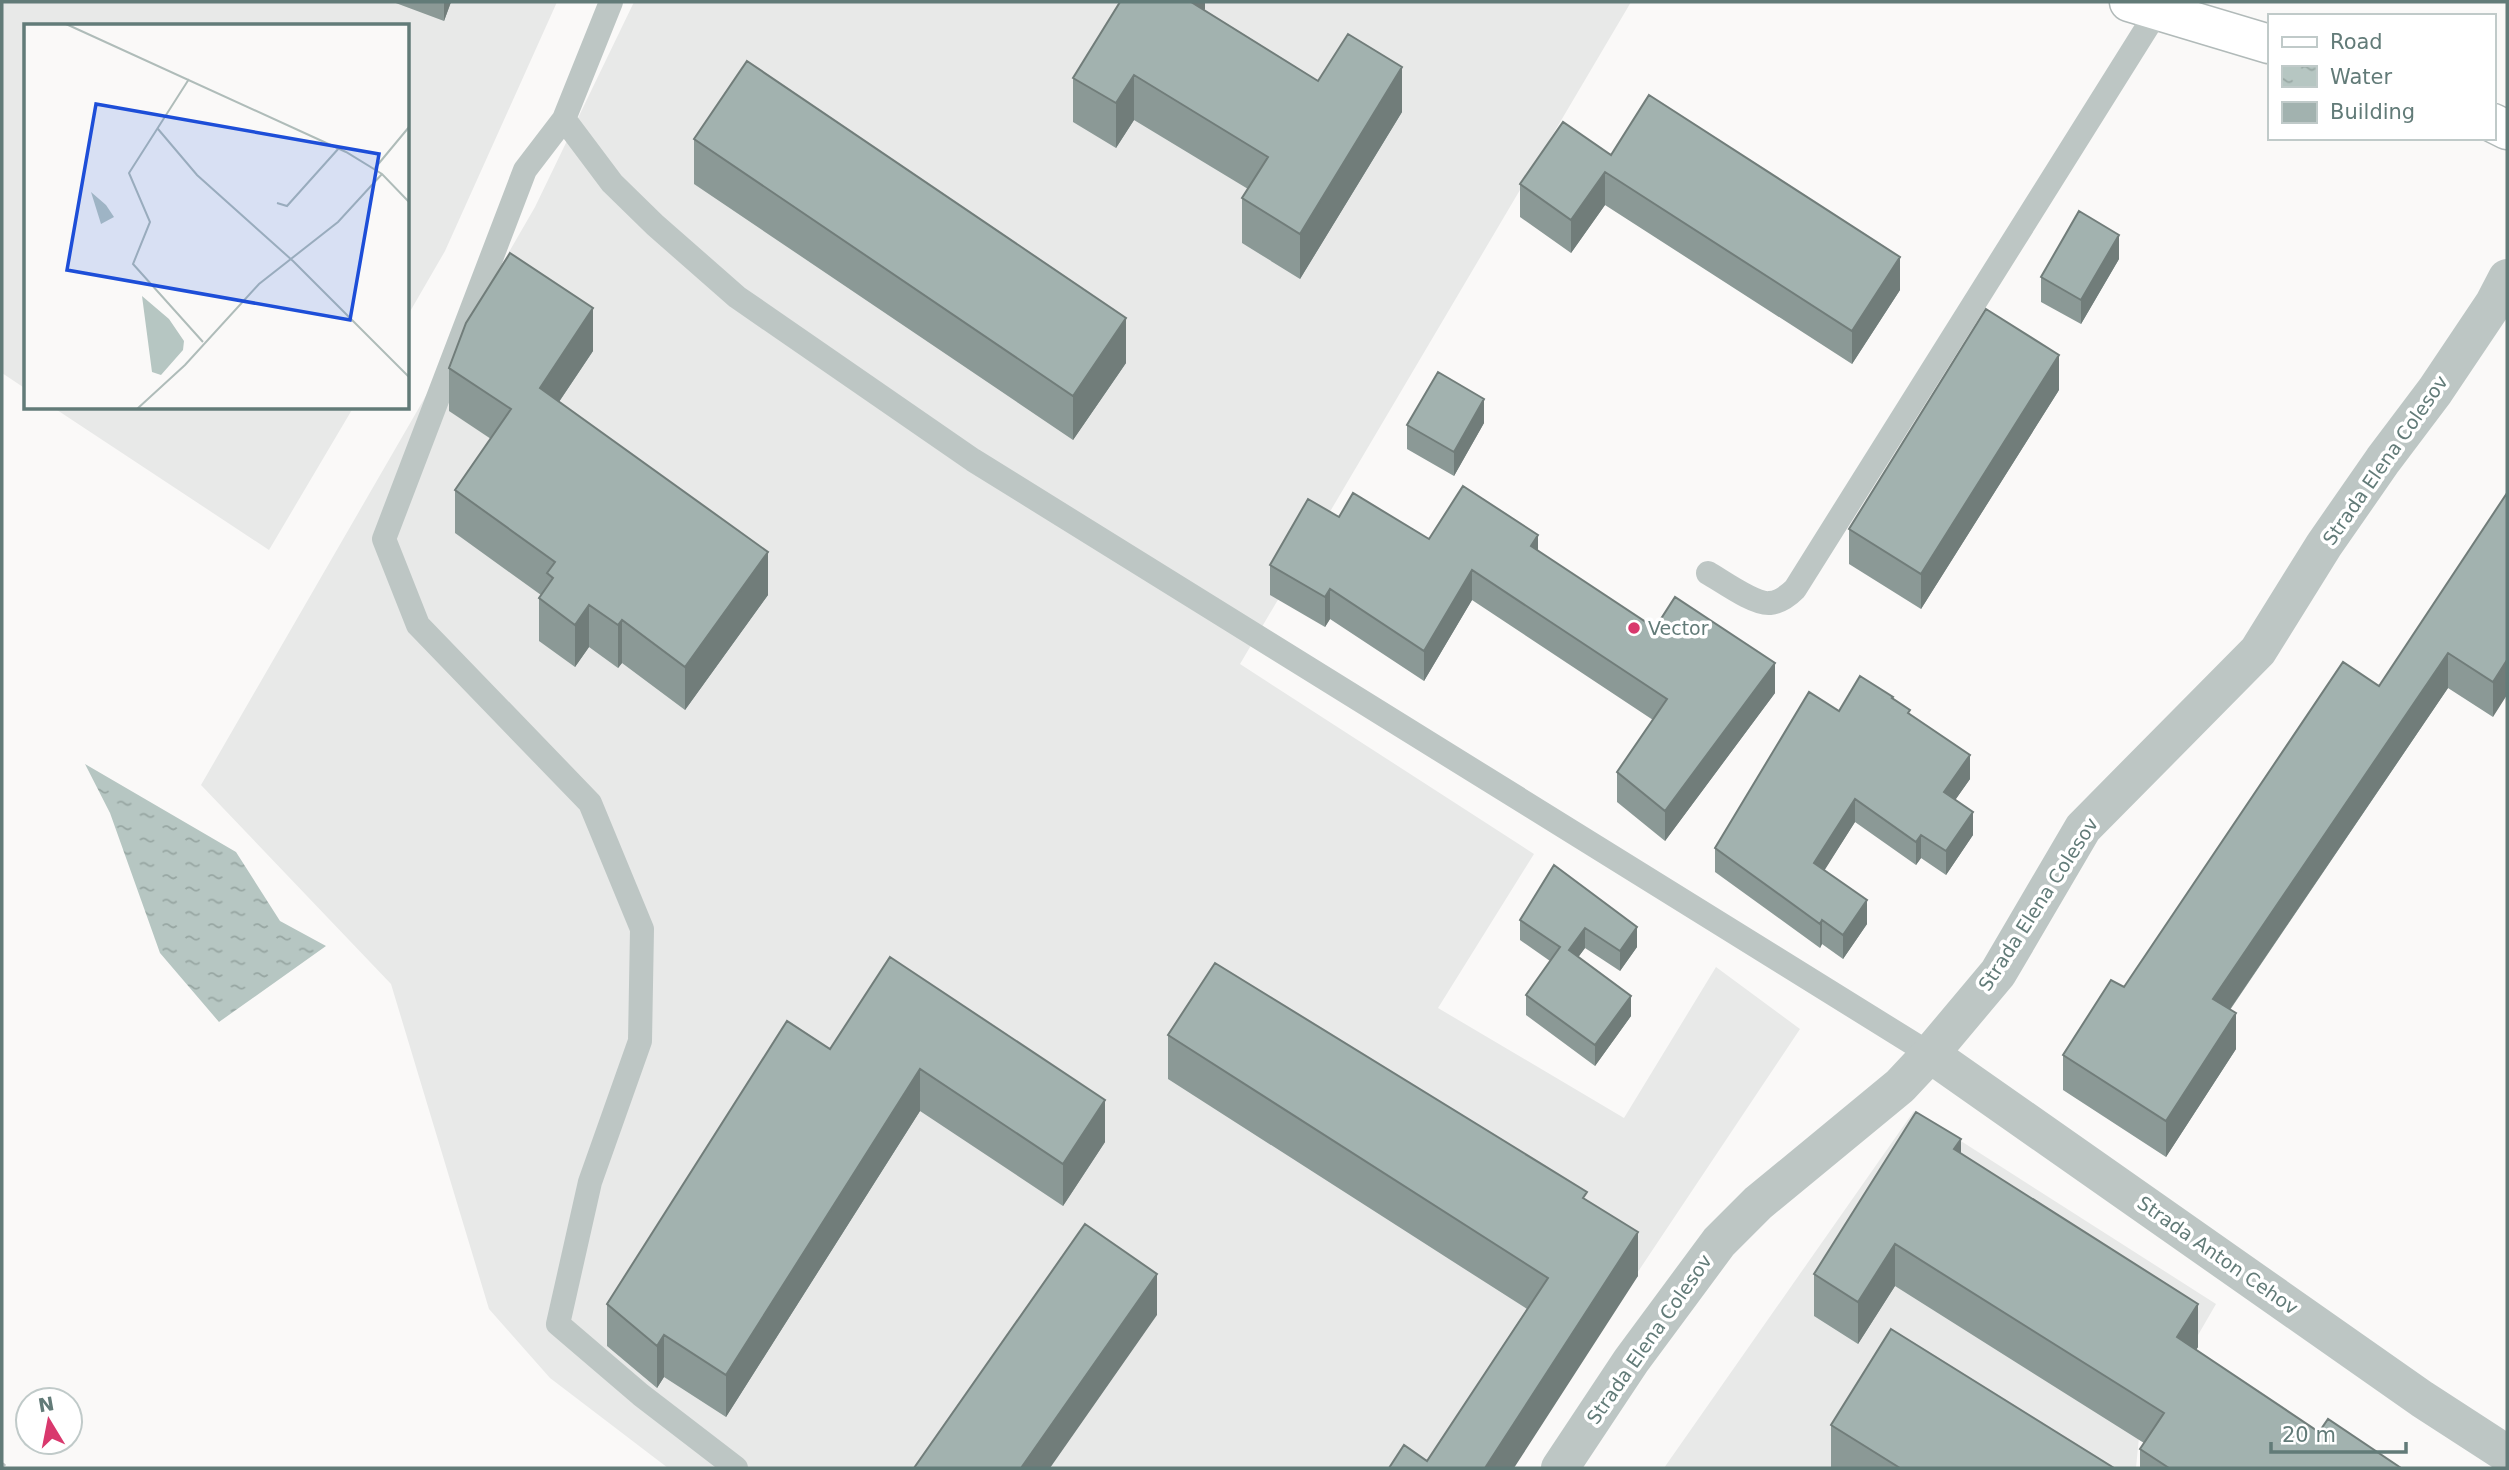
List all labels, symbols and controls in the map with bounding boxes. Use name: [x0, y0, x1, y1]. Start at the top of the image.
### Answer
legend: [2268, 14, 2495, 140]
inset map: [24, 24, 410, 410]
text: Road: [2330, 30, 2383, 54]
text: Water: [2330, 65, 2392, 89]
text: Building: [2330, 100, 2415, 124]
street label: Strada Elena Colesov: [2318, 371, 2452, 549]
place label: Vector: [1648, 617, 1709, 639]
marker: Vector: [1626, 620, 1642, 636]
street label: Strada Elena Colesov: [1974, 813, 2102, 995]
street label: Strada Anton Cehov: [2134, 1191, 2302, 1319]
street label: Strada Elena Colesov: [1582, 1250, 1716, 1428]
north arrow: [14, 1386, 84, 1456]
text: N: [36, 1392, 56, 1416]
scale bar: [2271, 1410, 2406, 1454]
text: 20 m: [2282, 1423, 2336, 1447]

